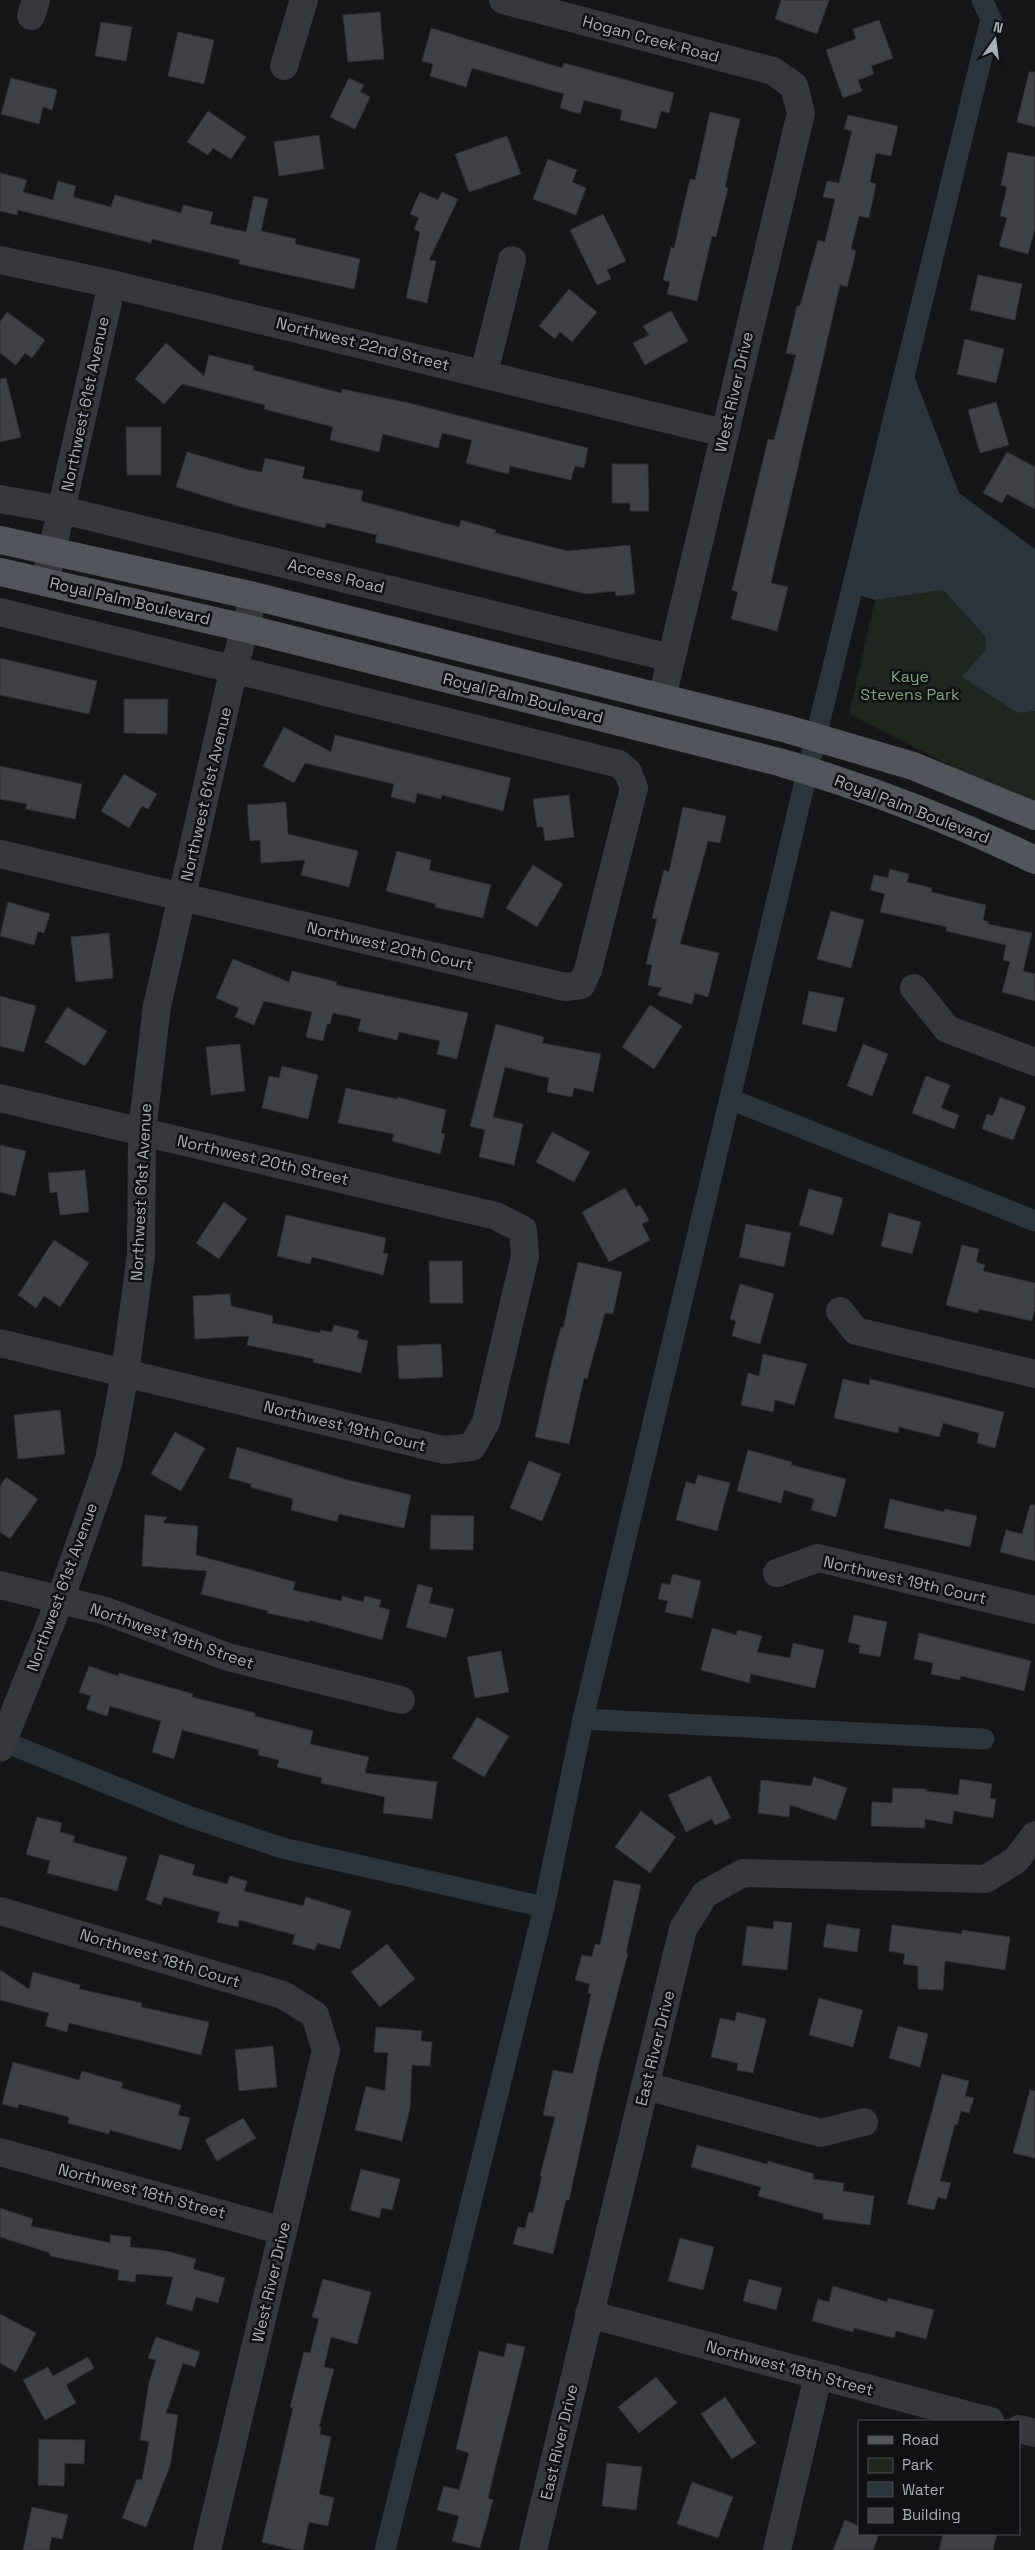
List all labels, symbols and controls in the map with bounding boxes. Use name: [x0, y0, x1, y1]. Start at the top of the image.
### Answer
street label: Hogan Creek Road: [580, 11, 722, 67]
north arrow: [970, 15, 1020, 65]
text: N: [991, 18, 1005, 37]
street label: Northwest 22nd Street: [274, 312, 452, 376]
street label: Northwest 61st Avenue: [56, 315, 114, 493]
street label: West River Drive: [710, 330, 758, 454]
street label: Access Road: [285, 554, 387, 598]
street label: Royal Palm Boulevard: [48, 572, 212, 630]
park label: Kaye Stevens Park: [860, 666, 960, 705]
street label: Royal Palm Boulevard: [441, 668, 605, 728]
street label: Northwest 61st Avenue: [176, 705, 236, 883]
street label: Royal Palm Boulevard: [832, 770, 992, 848]
street label: Northwest 20th Court: [305, 917, 475, 975]
street label: Northwest 61st Avenue: [126, 1103, 156, 1281]
street label: Northwest 20th Street: [175, 1130, 351, 1190]
street label: Northwest 19th Court: [262, 1396, 428, 1456]
street label: Northwest 61st Avenue: [22, 1500, 102, 1674]
street label: Northwest 19th Court: [821, 1551, 989, 1609]
street label: Northwest 19th Street: [87, 1598, 257, 1674]
street label: Northwest 18th Court: [77, 1924, 243, 1992]
street label: East River Drive: [631, 1988, 679, 2108]
street label: Northwest 18th Street: [56, 2159, 228, 2223]
street label: West River Drive: [247, 2220, 295, 2344]
street label: Northwest 18th Street: [704, 2336, 876, 2400]
street label: East River Drive: [535, 2382, 583, 2502]
legend: [858, 2420, 1020, 2535]
text: Road: [902, 2430, 939, 2449]
text: Park: [902, 2455, 933, 2474]
text: Water: [902, 2480, 945, 2499]
text: Building: [902, 2505, 961, 2524]

